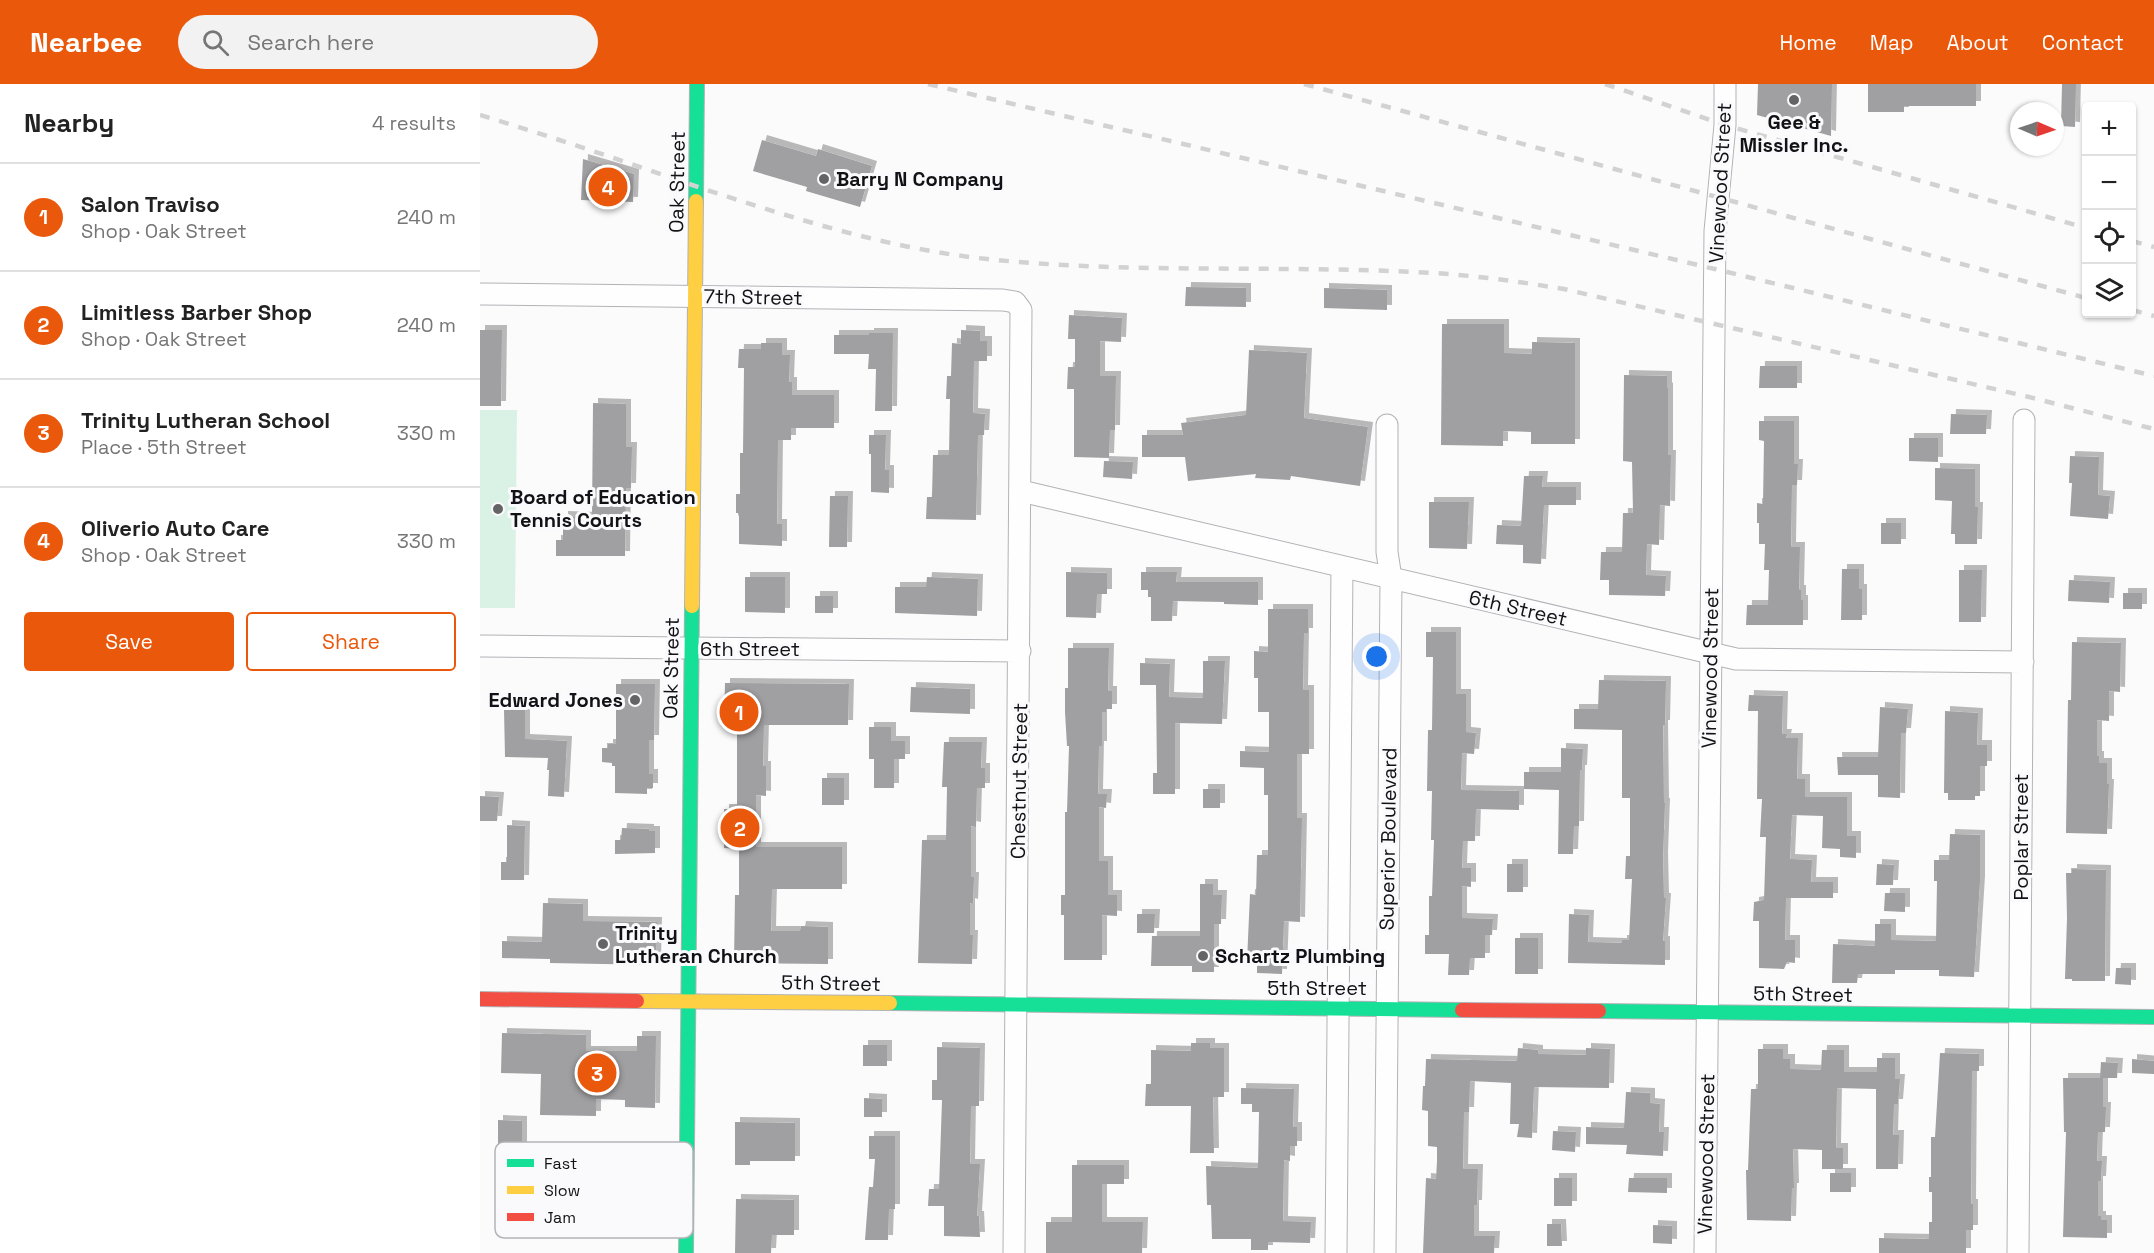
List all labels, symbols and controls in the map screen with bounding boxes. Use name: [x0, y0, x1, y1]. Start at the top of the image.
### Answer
search box: [178, 15, 598, 69]
text: Nearbee: [30, 24, 142, 60]
icon: search: [199, 26, 232, 59]
text: Search here: [247, 28, 374, 56]
text: Home: [1779, 29, 1837, 56]
text: Map: [1870, 29, 1914, 56]
text: About: [1947, 29, 2009, 56]
text: Contact: [2042, 29, 2124, 56]
marker: Gee & Missler Inc.: [1787, 93, 1801, 107]
street label: Vinewood Street: [1703, 102, 1737, 264]
north arrow: [2010, 102, 2064, 156]
map controls: [2082, 102, 2136, 318]
button: +: [2082, 102, 2136, 156]
text: Nearby: [24, 106, 114, 140]
place label: Gee & Missler Inc.: [1740, 109, 1848, 158]
text: 4 results: [372, 110, 456, 136]
street label: Oak Street: [663, 131, 691, 233]
button: −: [2082, 156, 2136, 210]
pin: 4: [588, 164, 628, 210]
place label: Barry N Company: [836, 166, 1004, 192]
marker: Barry N Company: [817, 172, 831, 186]
text: Salon Traviso: [81, 190, 220, 218]
text: 1: [39, 204, 48, 230]
text: 240 m: [397, 204, 456, 230]
button: locate: [2082, 210, 2136, 264]
text: Shop · Oak Street: [81, 218, 247, 244]
button: layers: [2082, 264, 2136, 318]
street label: 7th Street: [703, 283, 803, 311]
text: Limitless Barber Shop: [81, 298, 312, 326]
text: 2: [38, 312, 49, 338]
text: 240 m: [397, 312, 456, 338]
text: Shop · Oak Street: [81, 326, 247, 352]
text: Trinity Lutheran School: [81, 406, 330, 434]
text: 3: [37, 420, 50, 446]
text: 330 m: [397, 420, 456, 446]
text: Place · 5th Street: [81, 434, 247, 460]
place label: Board of Education Tennis Courts: [510, 484, 696, 533]
marker: Board of Education Tennis Courts: [491, 502, 505, 516]
text: Oliverio Auto Care: [81, 514, 269, 542]
text: 4: [37, 528, 50, 554]
text: 330 m: [397, 528, 456, 554]
text: Shop · Oak Street: [81, 542, 247, 568]
street label: 6th Street: [1466, 584, 1570, 632]
street label: Vinewood Street: [1696, 587, 1724, 749]
button: Save: [24, 612, 234, 671]
button: Share: [246, 612, 456, 671]
street label: Oak Street: [657, 617, 685, 719]
street label: 6th Street: [700, 636, 800, 662]
your location: [1362, 642, 1391, 671]
place label: Edward Jones: [489, 687, 623, 713]
pin: 1: [720, 690, 758, 734]
marker: Edward Jones: [628, 693, 642, 707]
street label: Chestnut Street: [1005, 703, 1033, 859]
street label: Superior Boulevard: [1373, 747, 1403, 931]
street label: Poplar Street: [2008, 773, 2034, 901]
pin: 2: [720, 806, 760, 850]
place label: Trinity Lutheran Church: [615, 920, 777, 969]
marker: Trinity Lutheran Church: [596, 937, 610, 951]
place label: Schartz Plumbing: [1215, 943, 1385, 969]
marker: Schartz Plumbing: [1196, 949, 1210, 963]
street label: 5th Street: [781, 969, 881, 997]
street label: 5th Street: [1267, 975, 1367, 1001]
street label: 5th Street: [1753, 980, 1853, 1008]
pin: 3: [578, 1050, 616, 1096]
street label: Vinewood Street: [1692, 1073, 1720, 1235]
legend: [495, 1142, 693, 1238]
text: Fast: [544, 1153, 577, 1174]
text: Slow: [544, 1180, 580, 1201]
text: Jam: [544, 1207, 576, 1228]

